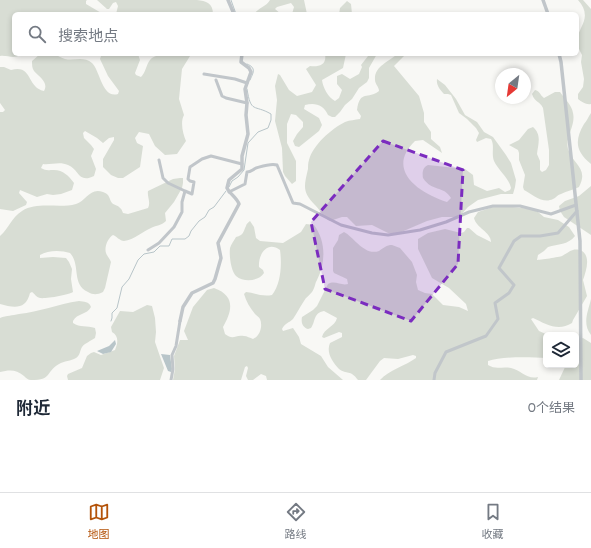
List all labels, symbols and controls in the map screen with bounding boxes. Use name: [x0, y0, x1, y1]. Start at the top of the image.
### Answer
search box: [12, 12, 579, 56]
icon: search: [26, 23, 48, 45]
text: 搜索地点: [58, 27, 118, 45]
north arrow: [495, 68, 531, 104]
map controls: [543, 332, 579, 368]
button: layers: [543, 332, 579, 368]
text: 附近: [16, 398, 50, 419]
text: 0个结果: [528, 400, 575, 416]
tab: 地图: [88, 501, 110, 541]
tab: 路线: [285, 501, 307, 541]
tab: 收藏: [482, 501, 504, 541]

